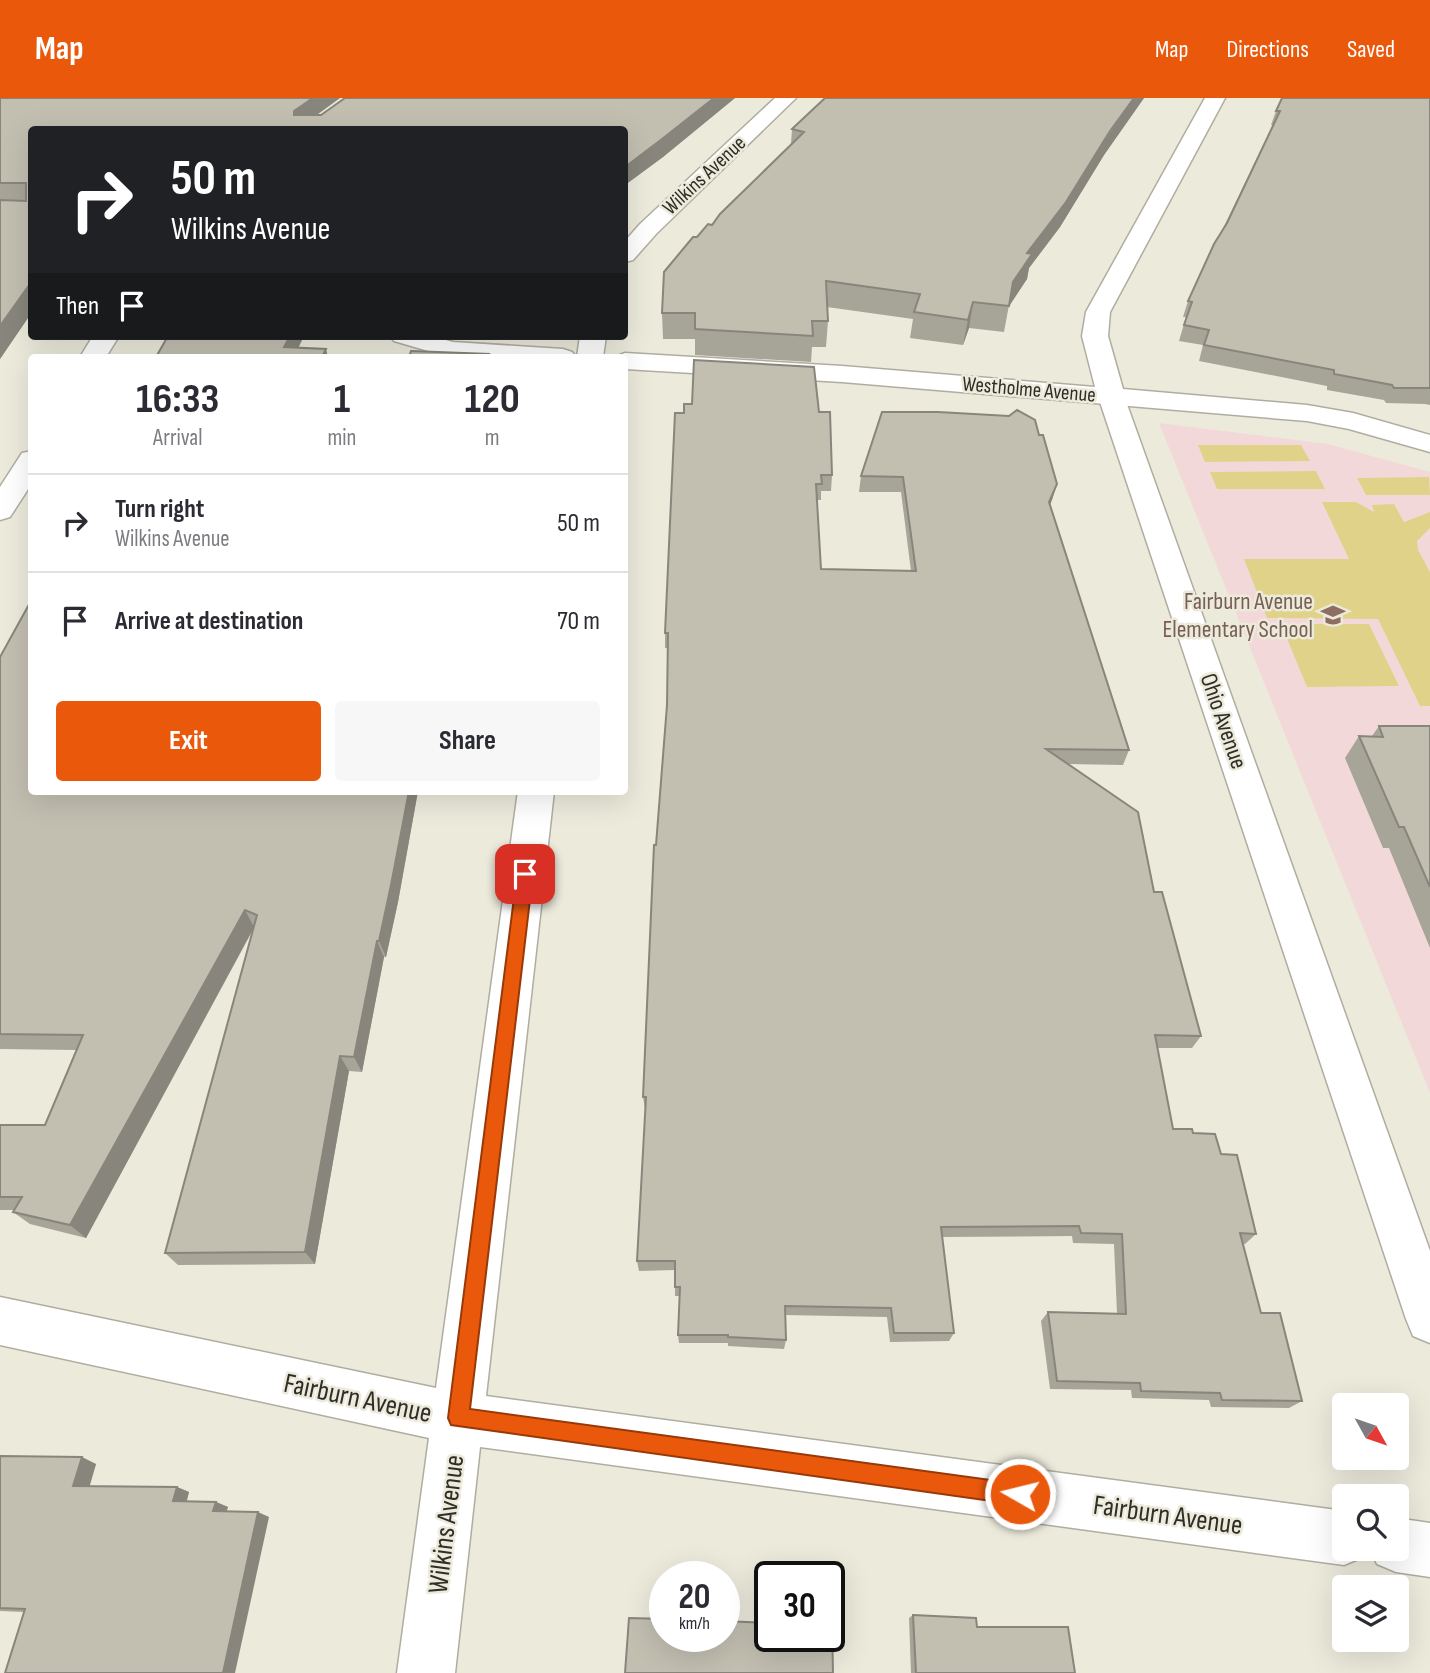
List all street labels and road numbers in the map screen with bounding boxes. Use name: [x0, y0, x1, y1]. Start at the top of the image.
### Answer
street label: Wilkins Avenue: [658, 131, 751, 220]
street label: Westholme Avenue: [961, 371, 1097, 408]
street label: Ohio Avenue: [1194, 670, 1253, 773]
street label: Fairburn Avenue: [281, 1367, 435, 1430]
street label: Wilkins Avenue: [422, 1453, 471, 1595]
street label: Fairburn Avenue: [1091, 1489, 1245, 1542]

